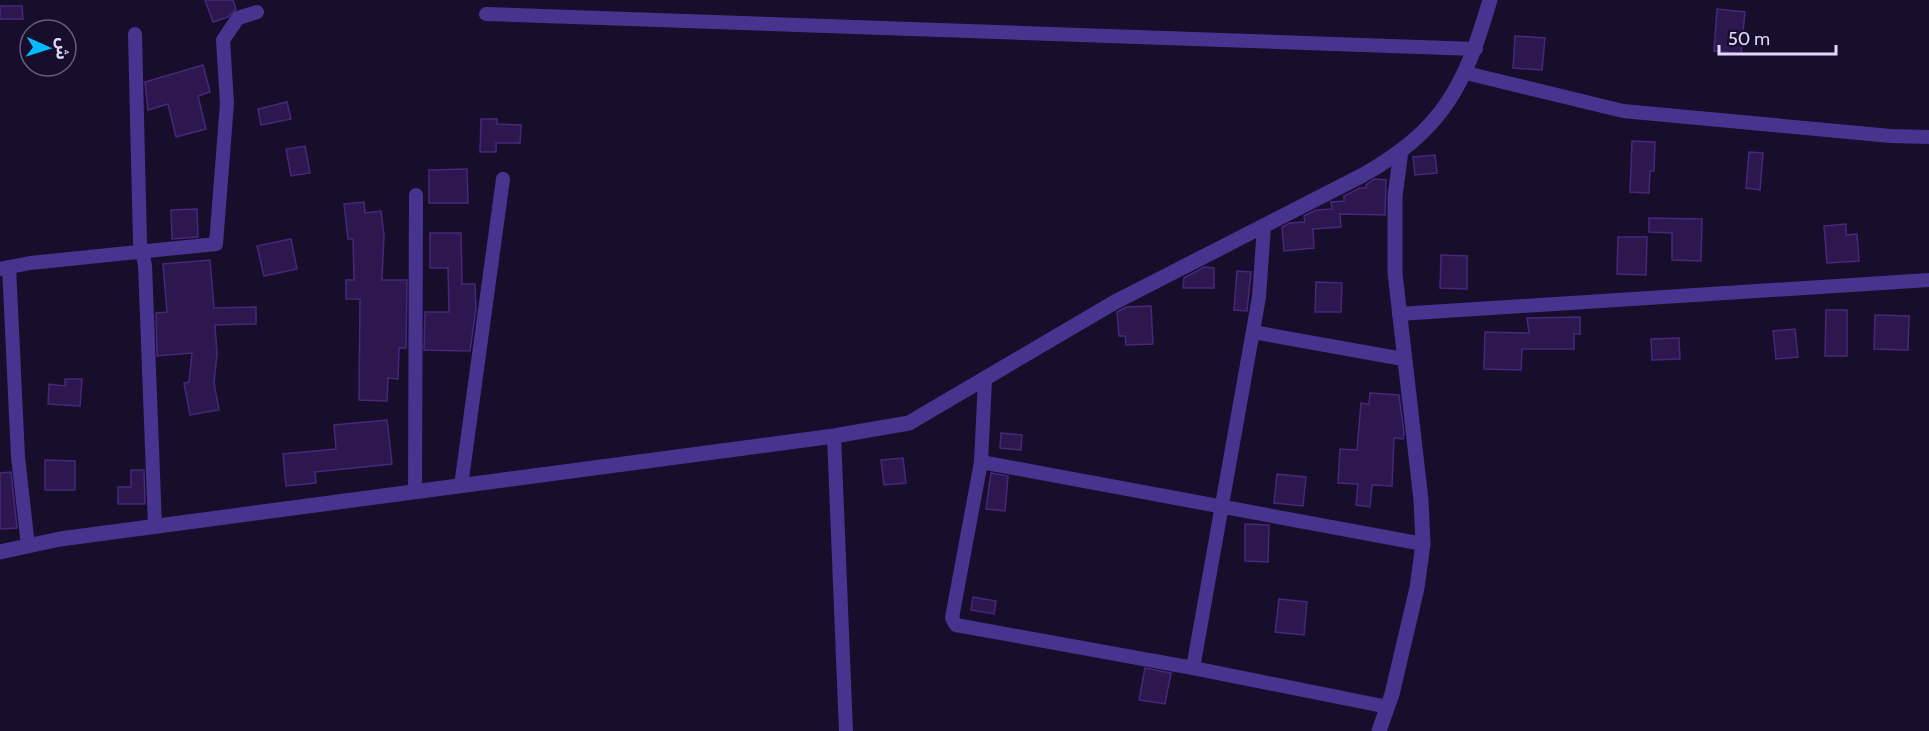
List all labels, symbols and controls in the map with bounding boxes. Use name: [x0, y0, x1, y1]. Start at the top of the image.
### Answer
north arrow: [18, 18, 78, 78]
scale bar: [1719, 18, 1836, 56]
text: 50 m: [1728, 28, 1770, 50]
text: ش: [52, 37, 73, 60]

